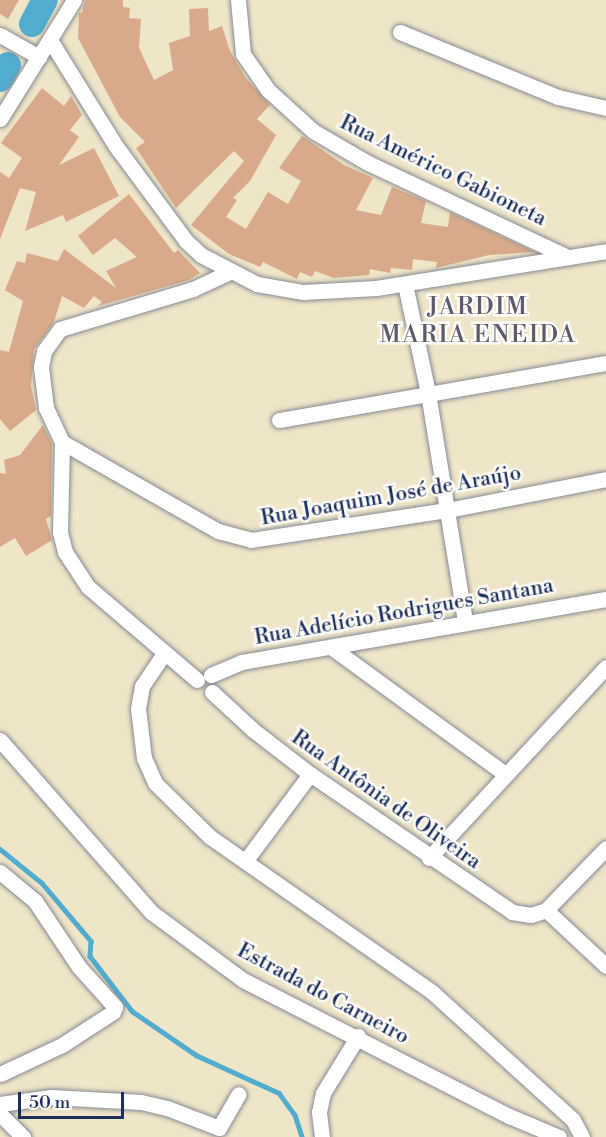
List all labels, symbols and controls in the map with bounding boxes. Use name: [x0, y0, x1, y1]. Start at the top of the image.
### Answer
street label: Rua Américo Gabioneta: [336, 110, 550, 232]
district label: JARDIM MARIA ENEIDA: [380, 294, 576, 350]
street label: Rua Joaquim José de Araújo: [259, 461, 523, 531]
street label: Rua Adelício Rodrigues Santana: [253, 573, 555, 651]
street label: Rua Antônia de Oliveira: [286, 725, 486, 875]
street label: Estrada do Carneiro: [233, 938, 413, 1050]
scale bar: [21, 1080, 128, 1118]
text: 50 m: [29, 1091, 70, 1114]

